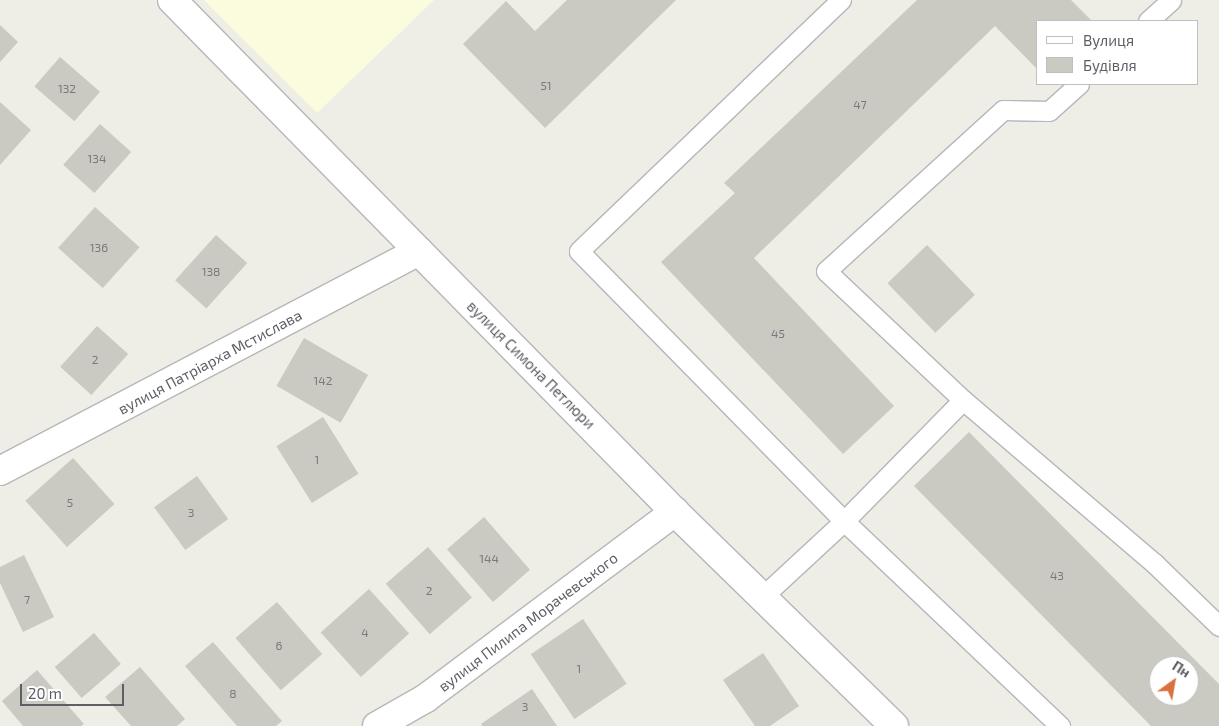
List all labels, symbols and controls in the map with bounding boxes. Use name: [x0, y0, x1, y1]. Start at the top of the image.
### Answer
legend: [1036, 20, 1199, 85]
text: Вулиця: [1083, 31, 1134, 49]
text: Будівля: [1083, 56, 1137, 74]
house number: 51: [540, 79, 552, 93]
house number: 132: [58, 82, 76, 96]
house number: 47: [853, 98, 867, 112]
house number: 134: [88, 152, 106, 166]
house number: 136: [90, 241, 108, 255]
house number: 138: [202, 265, 220, 279]
street label: вулиця Симона Петлюри: [463, 297, 599, 433]
street label: вулиця Патріарха Мстислава: [115, 306, 305, 418]
house number: 45: [771, 327, 785, 341]
house number: 2: [92, 353, 98, 367]
house number: 142: [314, 374, 332, 388]
house number: 1: [315, 453, 319, 467]
house number: 5: [67, 496, 73, 510]
house number: 3: [188, 506, 194, 520]
street label: вулиця Пилипа Морачевського: [435, 549, 621, 695]
house number: 144: [479, 552, 499, 566]
house number: 43: [1050, 569, 1064, 583]
house number: 2: [426, 584, 432, 598]
house number: 7: [24, 593, 30, 607]
house number: 4: [361, 626, 369, 640]
house number: 6: [276, 639, 282, 653]
north arrow: [1149, 656, 1199, 706]
text: Пн: [1169, 657, 1194, 681]
house number: 1: [577, 662, 581, 676]
scale bar: [22, 674, 126, 706]
text: 20 m: [28, 684, 62, 702]
house number: 8: [229, 687, 237, 701]
house number: 3: [522, 700, 528, 714]

